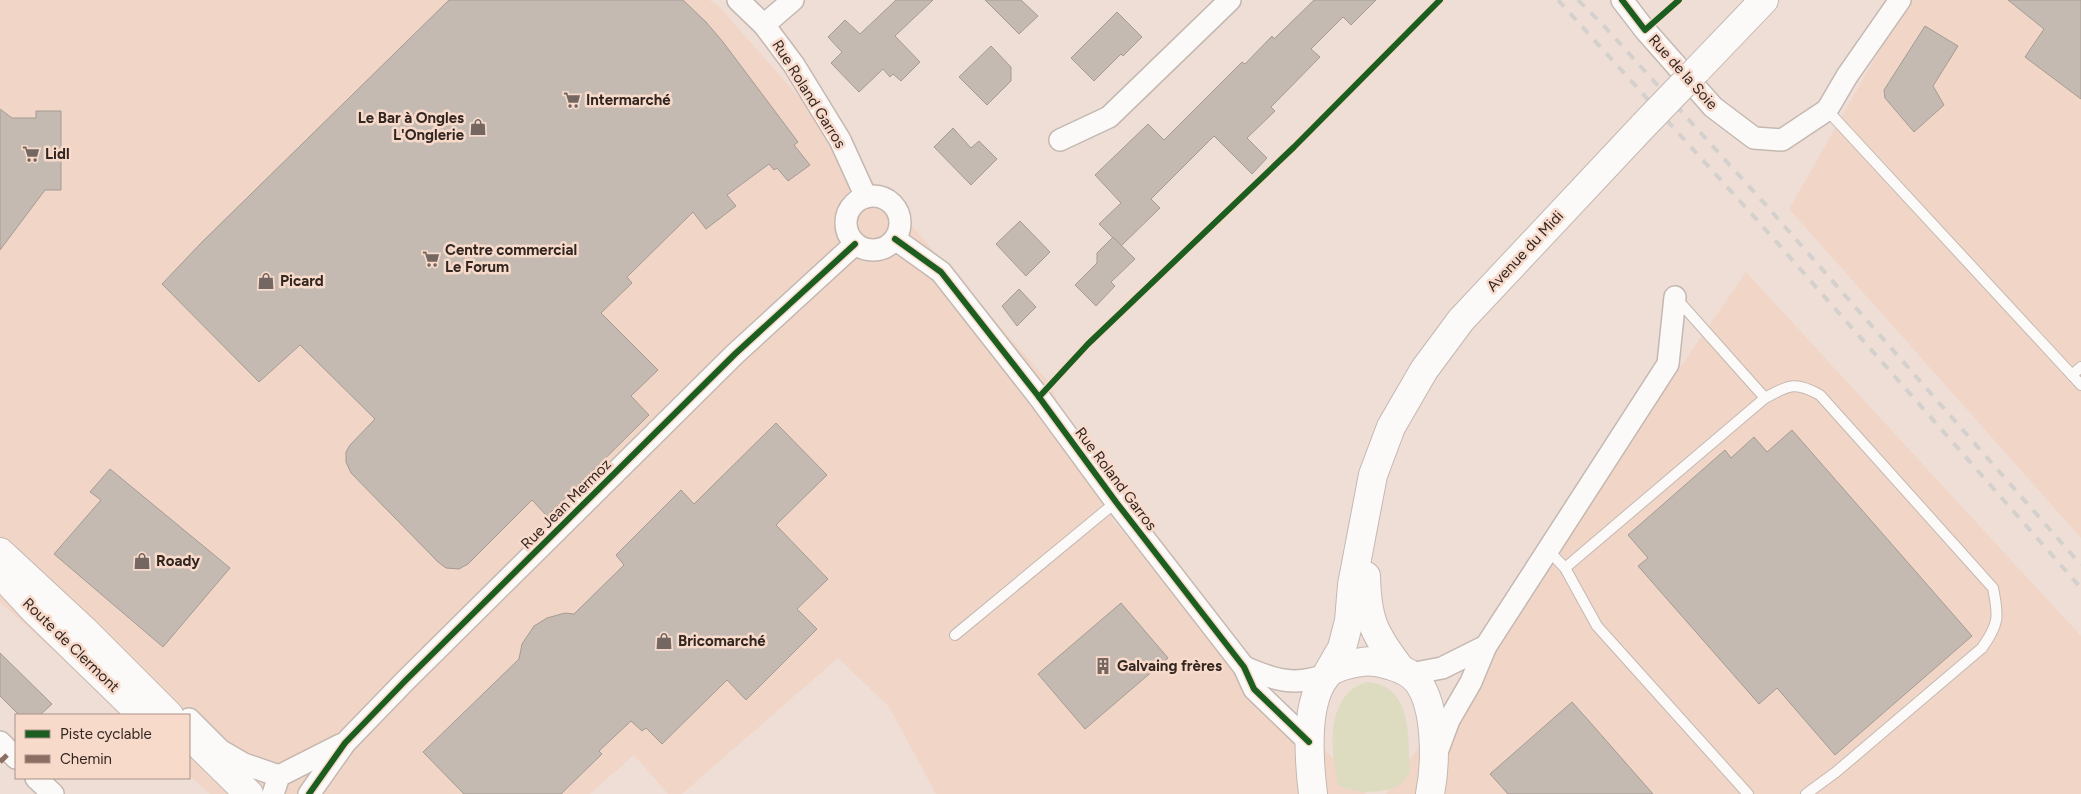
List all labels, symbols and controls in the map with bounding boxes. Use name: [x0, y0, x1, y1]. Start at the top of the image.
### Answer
street label: Rue de la Soie: [1645, 31, 1721, 113]
street label: Rue Roland Garros: [768, 36, 850, 152]
supermarket icon: Intermarché: [562, 90, 582, 110]
place label: Intermarché: [586, 91, 671, 109]
place label: Le Bar à Ongles L'Onglerie: [358, 109, 465, 144]
shop icon: Le Bar à Ongles L'Onglerie: [468, 117, 488, 137]
supermarket icon: Lidl: [21, 144, 41, 164]
place label: Lidl: [45, 145, 70, 163]
street label: Avenue du Midi: [1483, 207, 1567, 295]
place label: Centre commercial Le Forum: [445, 241, 577, 276]
supermarket icon: Centre commercial Le Forum: [421, 249, 441, 269]
shop icon: Picard: [256, 271, 276, 291]
place label: Picard: [280, 272, 324, 290]
street label: Rue Roland Garros: [1071, 424, 1161, 534]
street label: Rue Jean Mermoz: [517, 455, 615, 553]
shop icon: Roady: [132, 551, 152, 571]
place label: Roady: [156, 552, 200, 570]
street label: Route de Clermont: [19, 594, 123, 696]
shop icon: Bricomarché: [654, 631, 674, 651]
place label: Bricomarché: [678, 632, 766, 650]
building icon: Galvaing frères: [1093, 656, 1113, 676]
place label: Galvaing frères: [1117, 657, 1222, 675]
legend: [15, 714, 190, 779]
text: Piste cyclable: [60, 725, 152, 743]
text: Chemin: [60, 750, 112, 768]

